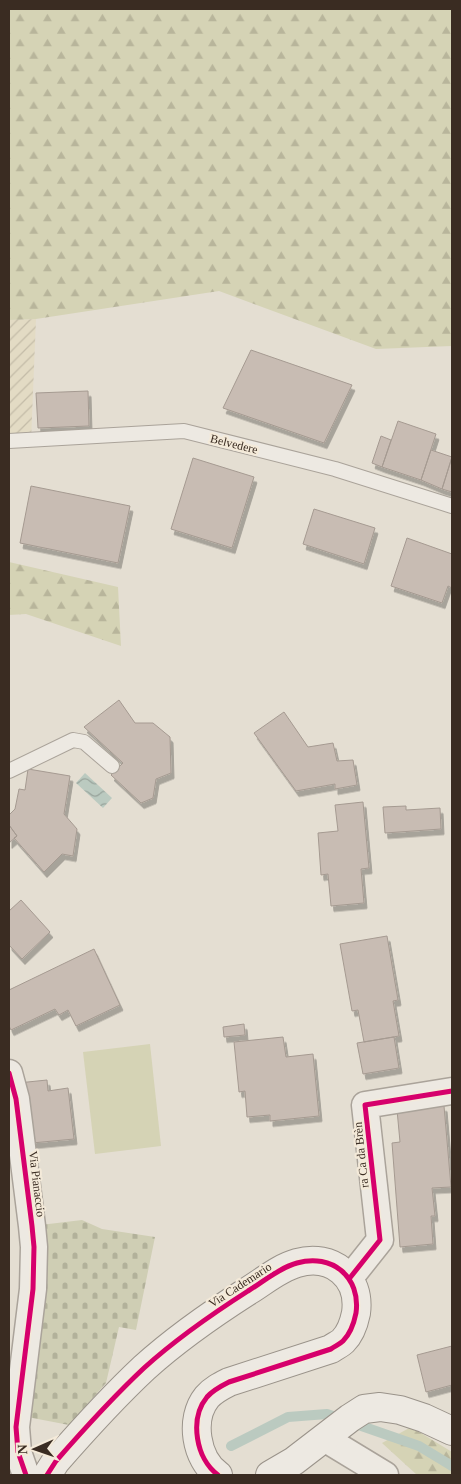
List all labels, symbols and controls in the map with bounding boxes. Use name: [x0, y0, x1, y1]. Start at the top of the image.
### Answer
street label: Belvedere: [209, 431, 259, 457]
street label: ra Ca da Brèn: [351, 1121, 371, 1189]
street label: Via Pianaccio: [26, 1150, 48, 1218]
street label: Via Cademario: [206, 1259, 274, 1311]
north arrow: [10, 1424, 60, 1474]
text: N: [15, 1444, 30, 1455]

